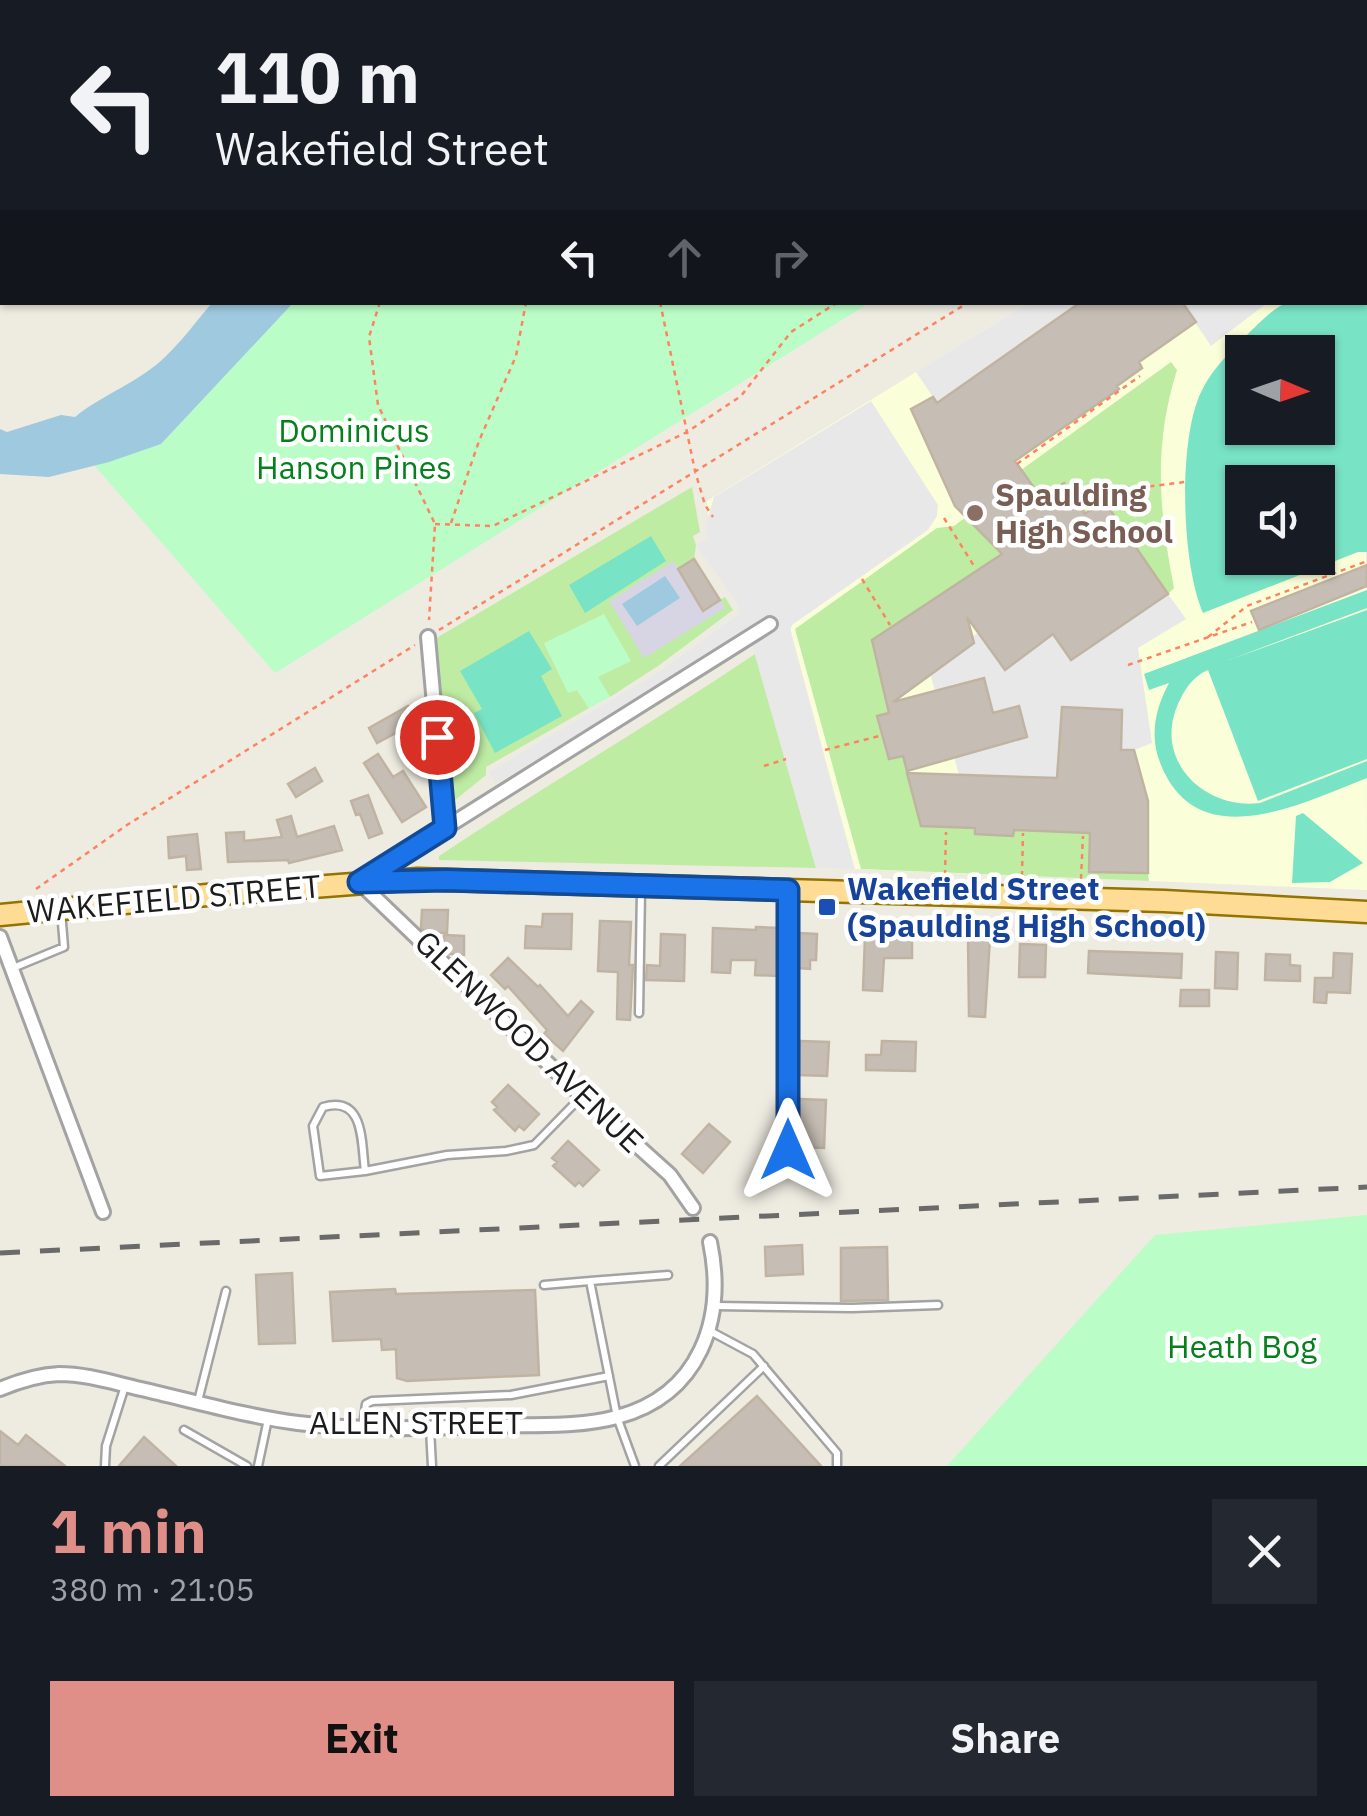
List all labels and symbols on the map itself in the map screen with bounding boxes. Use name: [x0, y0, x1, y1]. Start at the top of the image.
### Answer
north arrow: [1225, 335, 1335, 445]
park label: Dominicus Hanson Pines: [256, 409, 452, 488]
place label: Spaulding High School: [995, 473, 1173, 552]
marker: Spaulding High School: [964, 502, 986, 524]
pin: [395, 695, 480, 780]
street label: WAKEFIELD STREET: [25, 864, 323, 932]
place label: Wakefield Street (Spaulding High School): [847, 867, 1206, 946]
marker: Wakefield Street (Spaulding High School): [816, 896, 838, 918]
street label: GLENWOOD AVENUE: [406, 921, 653, 1162]
position arrow: [736, 1098, 840, 1202]
park label: Heath Bog: [1167, 1325, 1317, 1367]
street label: ALLEN STREET: [309, 1401, 523, 1443]

